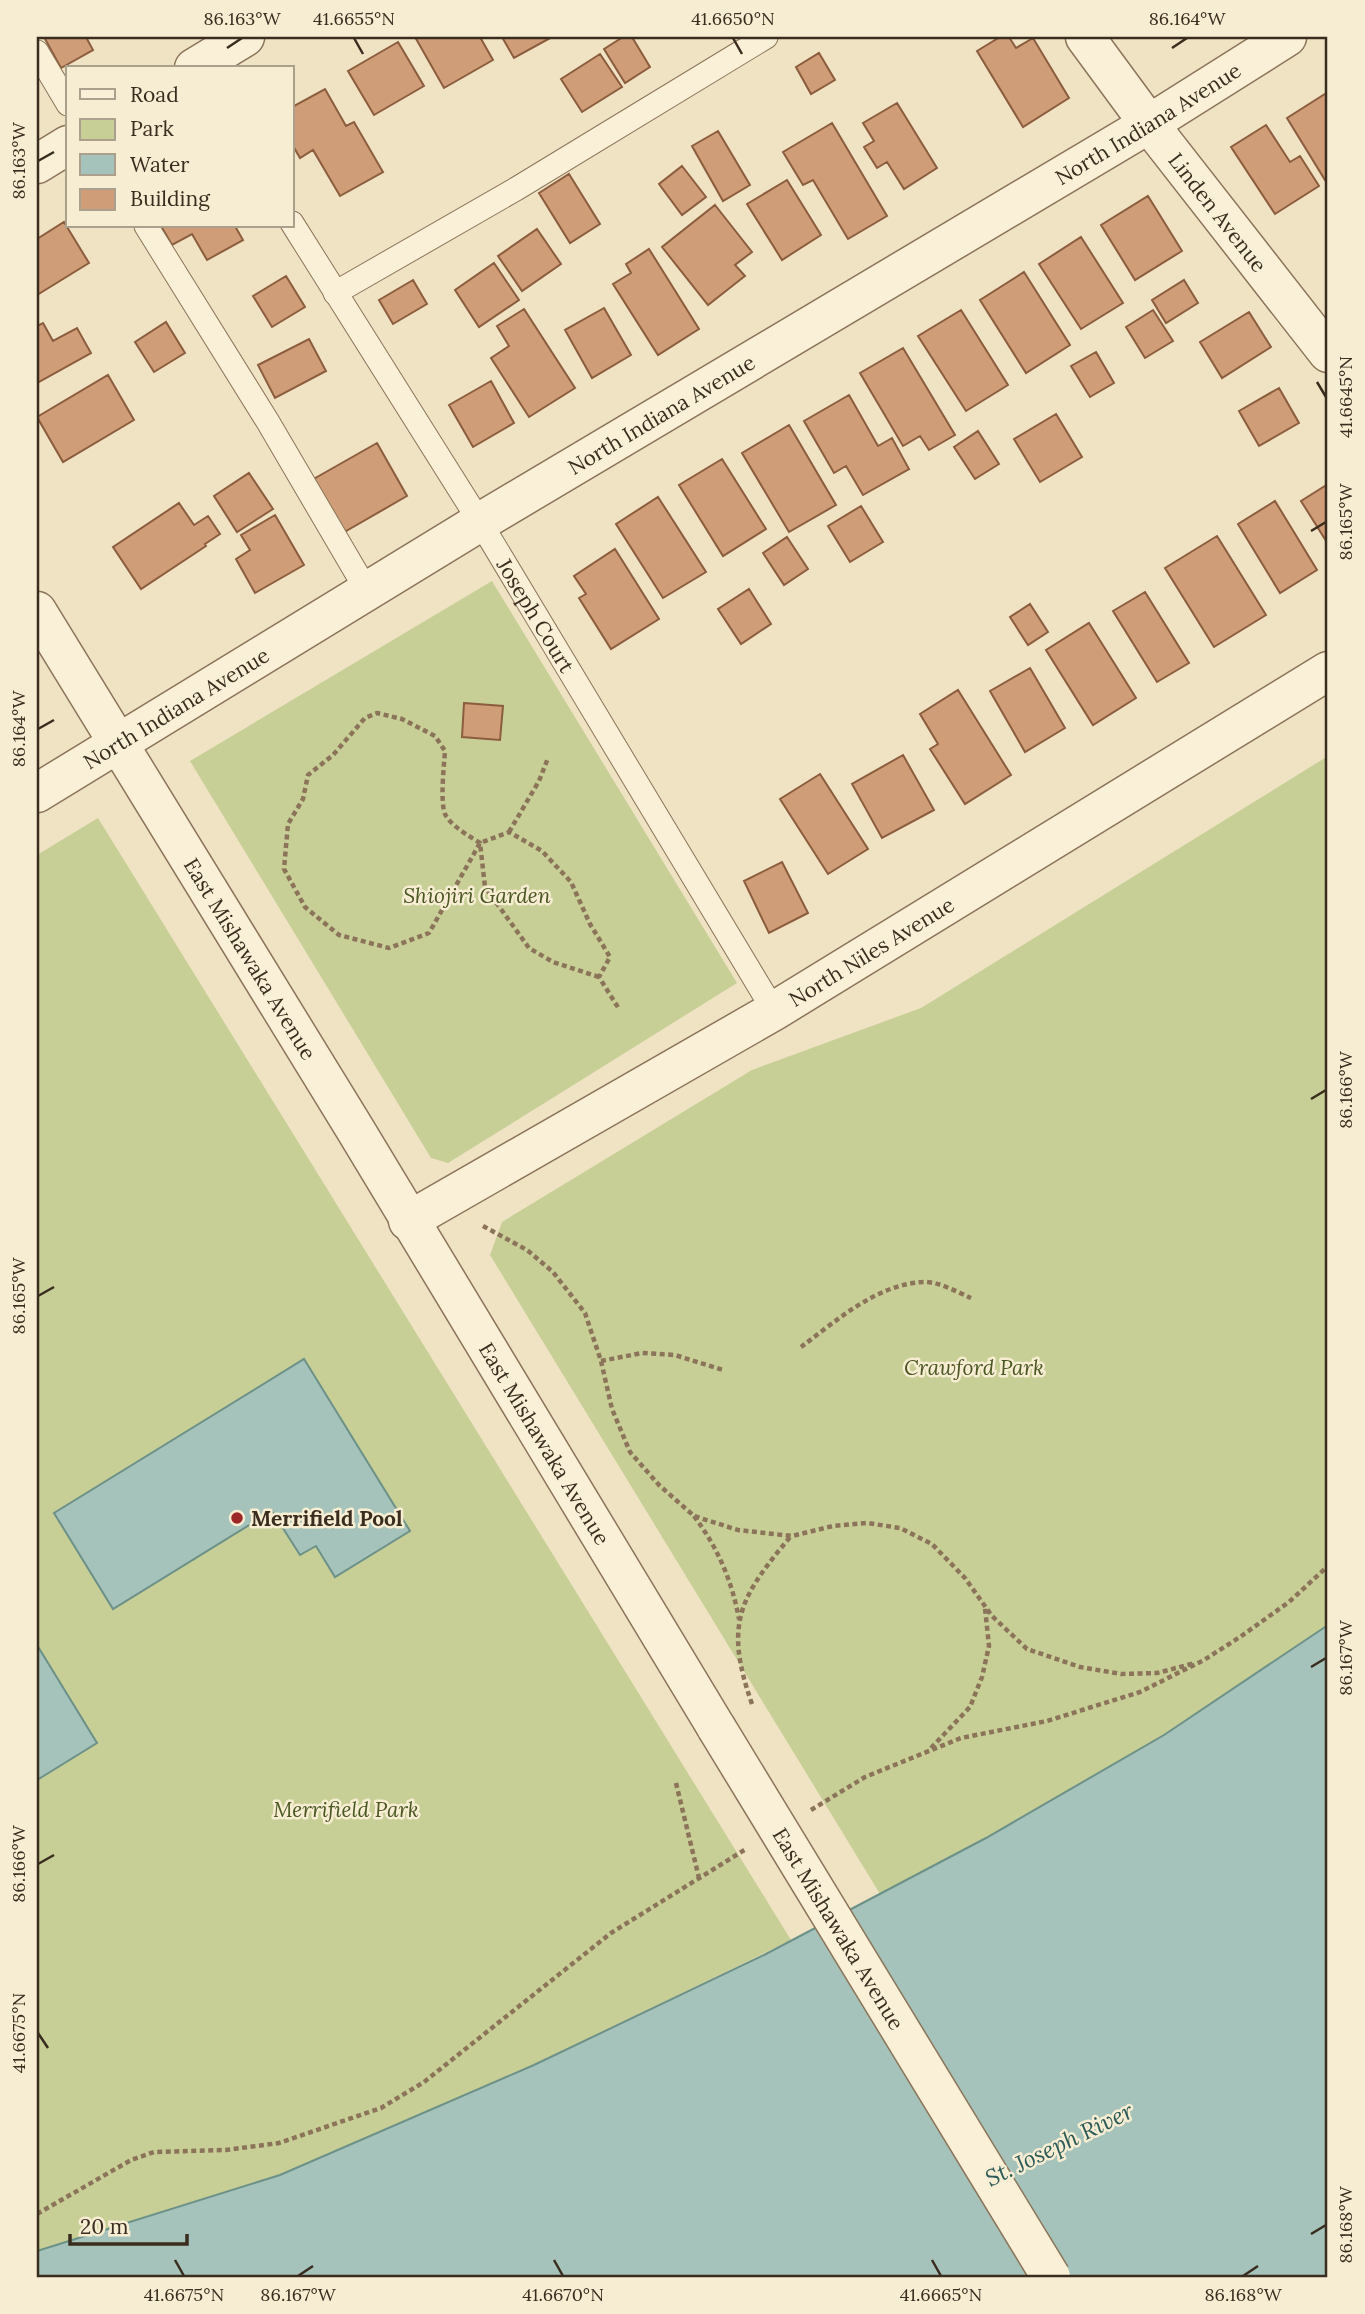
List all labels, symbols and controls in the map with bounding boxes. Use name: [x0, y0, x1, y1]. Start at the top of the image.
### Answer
text: 86.163°W: [203, 7, 282, 30]
text: 41.6655°N: [313, 7, 395, 30]
text: 41.6650°N: [691, 7, 775, 30]
text: 86.164°W: [1149, 7, 1226, 30]
street label: North Indiana Avenue: [1050, 56, 1246, 190]
legend: [66, 66, 294, 228]
text: Road: [130, 81, 179, 108]
text: Park: [130, 115, 174, 142]
text: 86.163°W: [7, 121, 30, 200]
street label: Linden Avenue: [1163, 147, 1273, 277]
text: Water: [130, 151, 189, 178]
text: Building: [130, 185, 210, 212]
street label: North Indiana Avenue: [563, 348, 759, 480]
text: 41.6645°N: [1334, 356, 1357, 438]
text: 86.165°W: [1334, 482, 1357, 560]
street label: Joseph Court: [491, 552, 581, 678]
street label: North Indiana Avenue: [78, 641, 274, 775]
text: 86.164°W: [7, 690, 30, 767]
street label: East Mishawaka Avenue: [178, 853, 323, 1065]
park label: Shiojiri Garden: [403, 882, 551, 909]
street label: North Niles Avenue: [783, 890, 959, 1012]
text: 86.166°W: [1334, 1050, 1357, 1129]
text: 86.165°W: [7, 1256, 30, 1334]
street label: East Mishawaka Avenue: [473, 1337, 616, 1550]
park label: Crawford Park: [904, 1354, 1044, 1381]
place label: Merrifield Pool: [251, 1505, 403, 1532]
marker: Merrifield Pool: [229, 1510, 245, 1526]
text: 86.167°W: [1334, 1619, 1357, 1696]
park label: Merrifield Park: [273, 1796, 419, 1823]
street label: East Mishawaka Avenue: [767, 1823, 911, 2035]
text: 86.166°W: [7, 1824, 30, 1903]
text: 41.6675°N: [7, 1993, 30, 2073]
water label: St. Joseph River: [980, 2095, 1138, 2192]
text: 86.168°W: [1334, 2185, 1357, 2264]
scale bar: [70, 2202, 187, 2246]
text: 20 m: [80, 2213, 129, 2240]
text: 41.6675°N: [144, 2283, 224, 2306]
text: 86.167°W: [260, 2283, 337, 2306]
text: 41.6670°N: [522, 2283, 604, 2306]
text: 41.6665°N: [900, 2283, 982, 2306]
text: 86.168°W: [1204, 2283, 1283, 2306]

